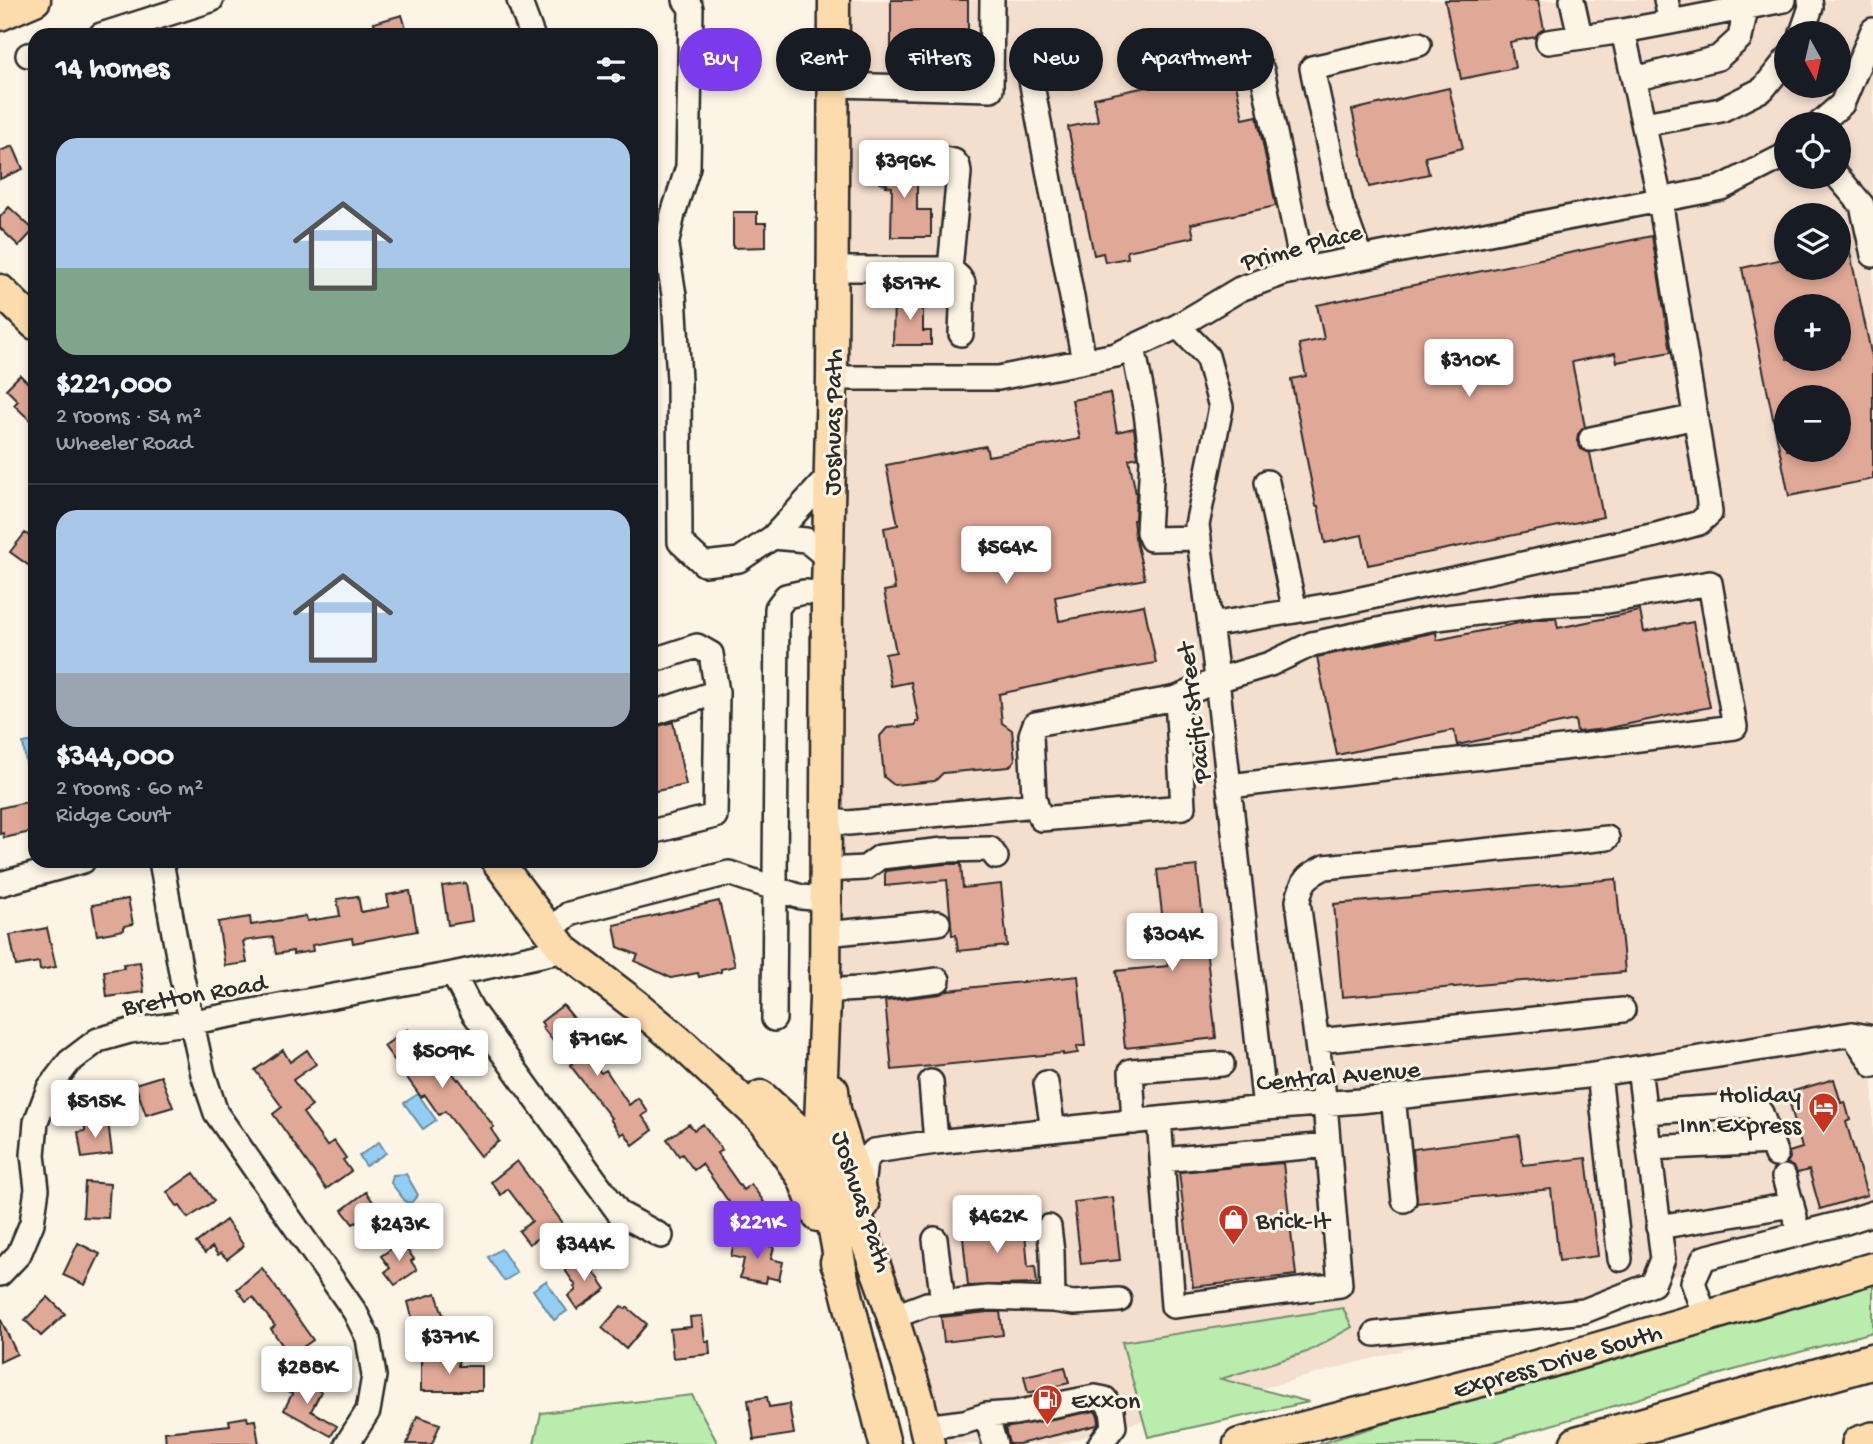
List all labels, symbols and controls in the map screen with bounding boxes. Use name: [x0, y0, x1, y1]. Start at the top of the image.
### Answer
north arrow: [1774, 21, 1852, 98]
map controls: [1774, 21, 1851, 462]
chip: Buy: [679, 28, 762, 91]
chip: Rent: [776, 28, 871, 91]
chip: Filters: [885, 28, 995, 91]
chip: New: [1009, 28, 1103, 91]
chip: Apartment: [1117, 28, 1274, 91]
icon: filters: [592, 51, 630, 89]
text: 14 homes: [56, 53, 169, 88]
button: locate: [1774, 112, 1851, 189]
pin: $396K: [855, 140, 953, 200]
text: $396K: [875, 149, 933, 176]
icon: home: [280, 183, 406, 309]
button: layers: [1774, 203, 1851, 280]
street label: Prime Place: [1237, 218, 1367, 281]
pin: $517K: [861, 262, 959, 322]
text: $517K: [882, 271, 938, 298]
button: +: [1774, 294, 1851, 371]
pin: $310K: [1420, 340, 1518, 399]
text: $310K: [1440, 348, 1498, 375]
street label: Joshuas Path: [819, 349, 852, 496]
text: $221,000: [56, 369, 172, 404]
button: −: [1774, 385, 1851, 462]
text: 2 rooms · 54 m²: [56, 404, 202, 431]
text: Wheeler Road: [56, 431, 192, 458]
pin: $564K: [957, 526, 1055, 586]
text: $564K: [977, 535, 1035, 562]
icon: home: [280, 555, 406, 681]
street label: Pacific Street: [1172, 638, 1221, 785]
text: $344,000: [56, 741, 174, 776]
text: 2 rooms · 60 m²: [56, 776, 203, 803]
text: Ridge Court: [56, 803, 170, 830]
pin: $304K: [1123, 914, 1221, 973]
text: $304K: [1143, 922, 1201, 949]
street label: Bretton Road: [119, 969, 271, 1026]
pin: $716K: [548, 1018, 646, 1078]
text: $716K: [569, 1027, 625, 1054]
pin: $509K: [393, 1030, 491, 1090]
text: $509K: [412, 1039, 472, 1066]
street label: Central Avenue: [1255, 1056, 1422, 1101]
pin: $515K: [46, 1080, 144, 1140]
place label: Holiday Inn Express: [1679, 1082, 1802, 1143]
text: $515K: [67, 1089, 123, 1116]
hotel icon: Holiday Inn Express: [1807, 1091, 1841, 1135]
street label: Joshuas Path: [822, 1128, 897, 1277]
pin: $462K: [948, 1196, 1046, 1255]
pin: $221K: [708, 1202, 806, 1261]
shop icon: Brick-It: [1216, 1202, 1250, 1246]
pin: $243K: [350, 1204, 448, 1263]
text: $462K: [969, 1204, 1025, 1231]
place label: Brick-It: [1255, 1208, 1332, 1239]
text: $221K: [730, 1210, 784, 1237]
text: $243K: [370, 1212, 428, 1239]
pin: $344K: [535, 1224, 633, 1283]
text: $344K: [556, 1232, 612, 1259]
pin: $371K: [400, 1316, 498, 1376]
street label: Express Drive South: [1450, 1319, 1666, 1408]
text: $371K: [421, 1325, 477, 1352]
pin: $288K: [258, 1346, 356, 1406]
text: $288K: [277, 1355, 337, 1382]
fuel station icon: Exxon: [1031, 1382, 1065, 1426]
place label: Exxon: [1071, 1388, 1141, 1419]

